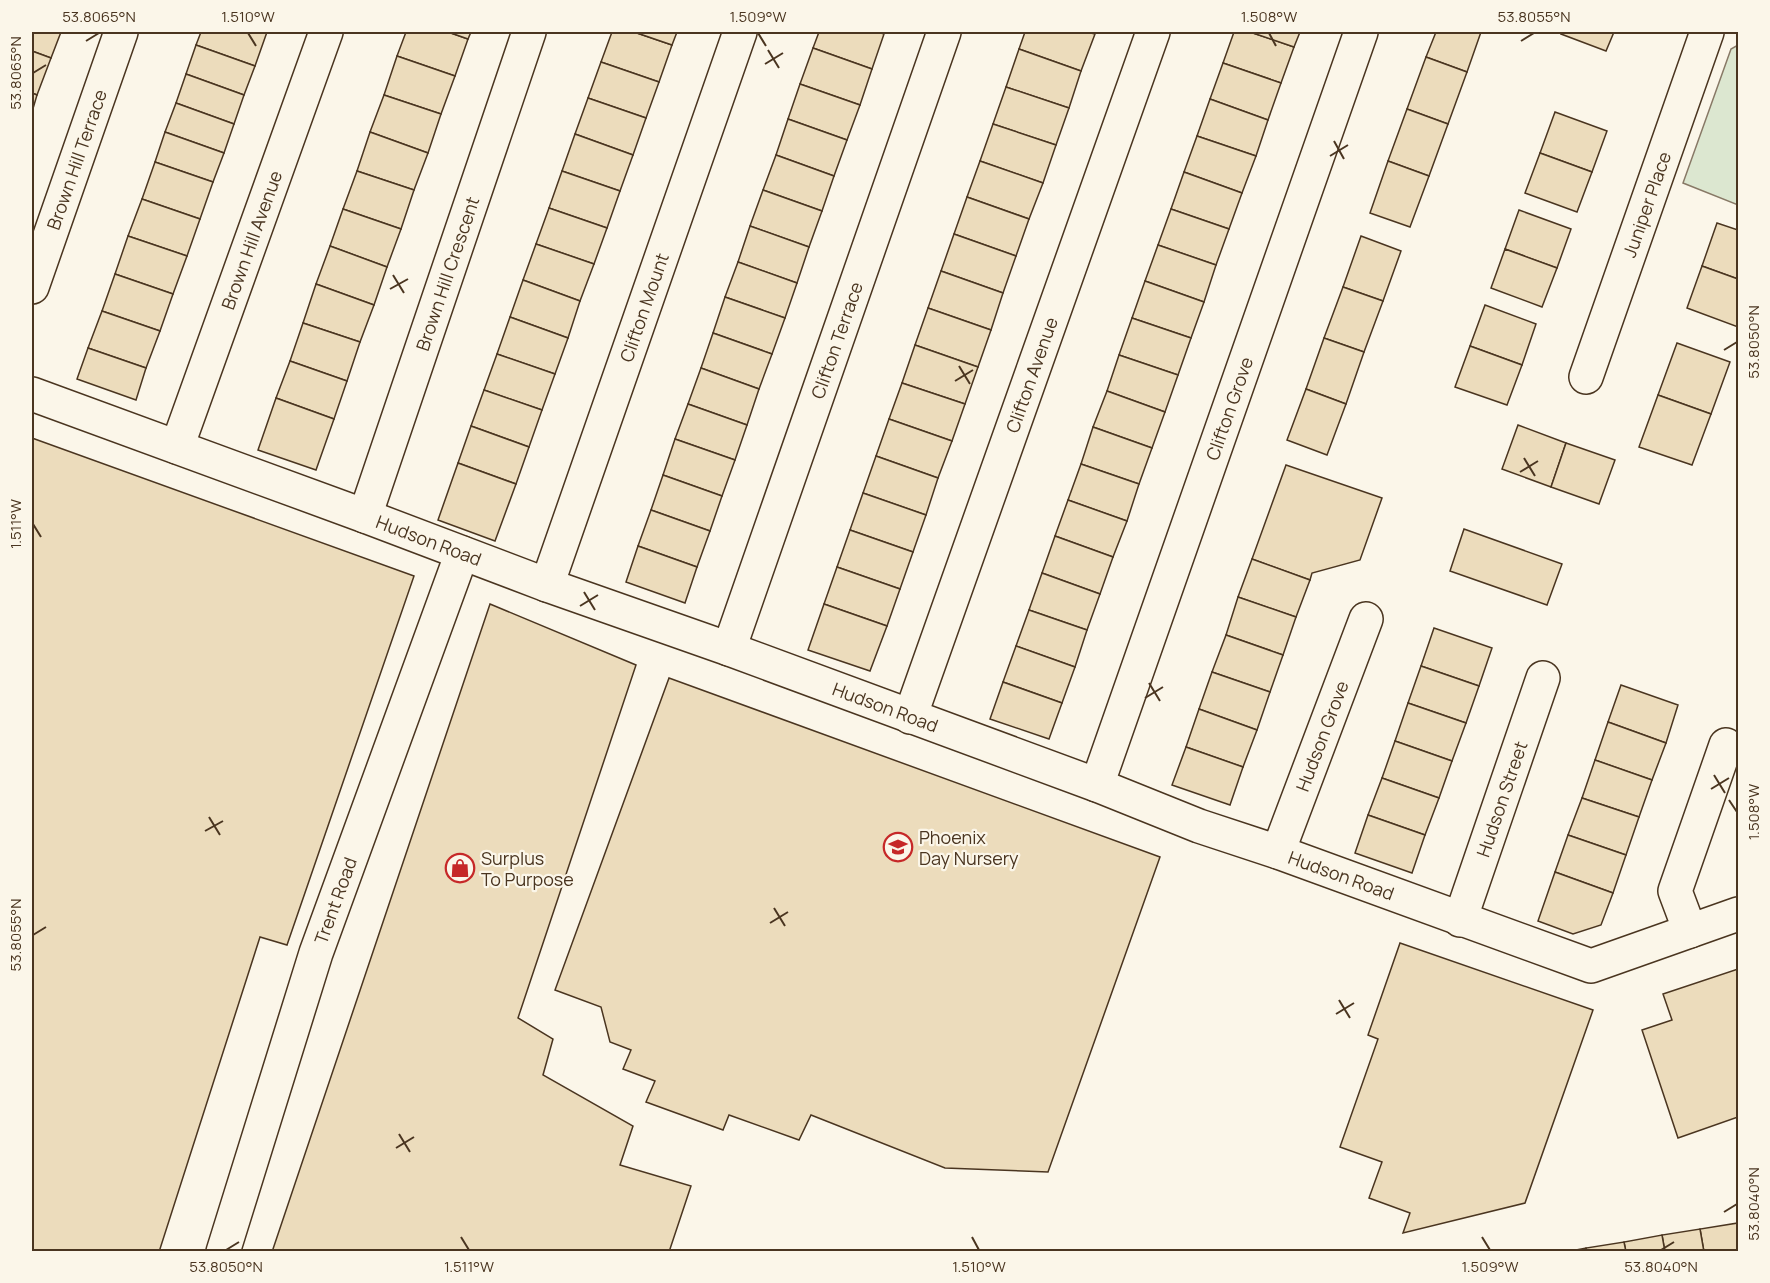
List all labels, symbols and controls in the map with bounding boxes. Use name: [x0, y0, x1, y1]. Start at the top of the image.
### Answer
text: 53.8065°N: [62, 6, 136, 27]
text: 1.510°W: [221, 6, 275, 27]
text: 1.509°W: [730, 6, 786, 27]
text: 1.508°W: [1241, 6, 1297, 27]
text: 53.8055°N: [1498, 6, 1570, 27]
text: 53.8065°N: [5, 36, 26, 110]
street label: Brown Hill Terrace: [41, 86, 112, 233]
street label: Juniper Place: [1617, 148, 1676, 260]
street label: Brown Hill Avenue: [215, 167, 287, 313]
street label: Brown Hill Crescent: [410, 193, 484, 354]
street label: Clifton Mount: [614, 250, 674, 365]
street label: Clifton Terrace: [805, 279, 868, 402]
text: 53.8050°N: [1743, 305, 1764, 379]
street label: Clifton Avenue: [1000, 314, 1063, 436]
street label: Clifton Grove: [1200, 353, 1258, 463]
text: 1.511°W: [5, 499, 26, 549]
street label: Hudson Road: [373, 509, 485, 571]
street label: Hudson Road: [829, 676, 942, 737]
street label: Hudson Grove: [1290, 677, 1354, 795]
street label: Hudson Street: [1471, 738, 1533, 860]
text: 1.508°W: [1743, 784, 1764, 840]
place label: Phoenix Day Nursery: [919, 825, 1019, 870]
school or university icon: Phoenix Day Nursery: [882, 831, 914, 863]
street label: Hudson Road: [1285, 845, 1397, 905]
place label: Surplus To Purpose: [481, 846, 574, 891]
shop icon: Surplus To Purpose: [444, 852, 476, 884]
street label: Trent Road: [308, 854, 362, 947]
text: 53.8055°N: [5, 899, 26, 971]
text: 53.8040°N: [1743, 1167, 1764, 1241]
text: 53.8050°N: [189, 1256, 263, 1277]
text: 1.511°W: [444, 1256, 494, 1277]
text: 1.510°W: [952, 1256, 1006, 1277]
text: 1.509°W: [1462, 1256, 1518, 1277]
text: 53.8040°N: [1624, 1256, 1698, 1277]

